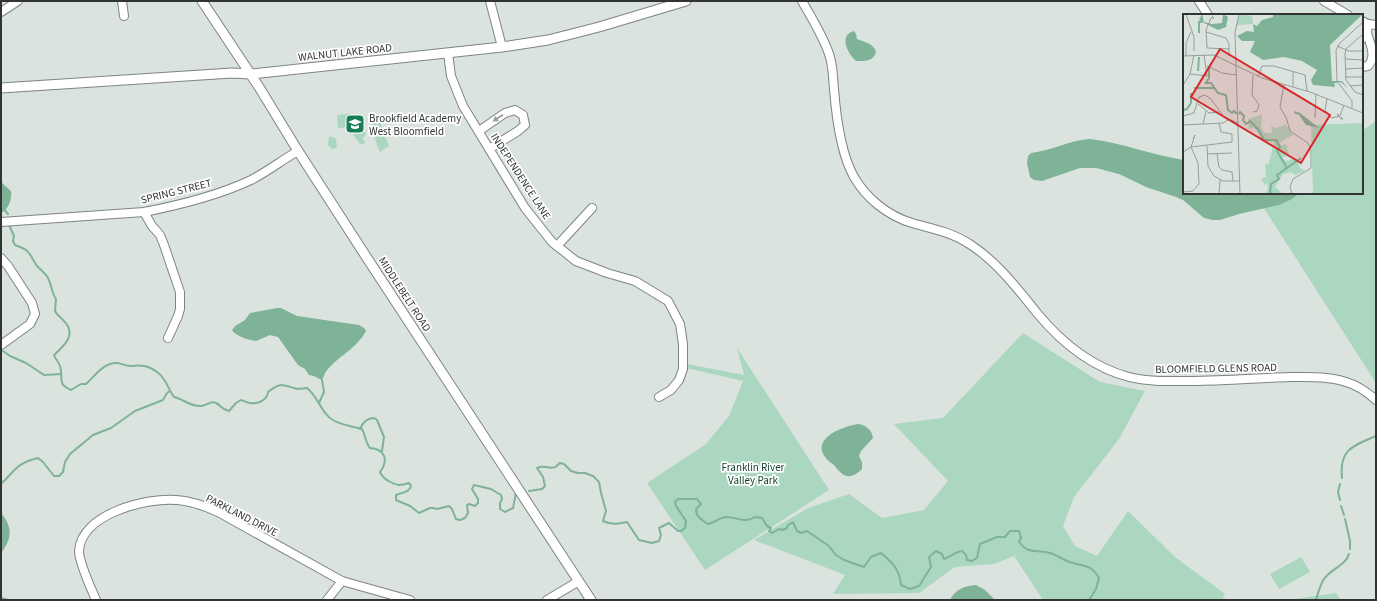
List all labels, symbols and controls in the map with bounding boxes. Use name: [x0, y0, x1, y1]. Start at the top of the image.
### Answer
inset map: [1183, 14, 1363, 194]
street label: WALNUT LAKE ROAD: [297, 40, 393, 65]
place label: Brookfield Academy West Bloomfield: [369, 111, 461, 139]
school or university icon: Brookfield Academy West Bloomfield: [344, 113, 366, 135]
one-way arrow: [492, 115, 504, 122]
street label: INDEPENDENCE LANE: [487, 130, 554, 222]
street label: SPRING STREET: [139, 175, 213, 208]
street label: MIDDLEBELT ROAD: [375, 254, 434, 335]
street label: BLOOMFIELD GLENS ROAD: [1155, 360, 1277, 377]
park label: Franklin River Valley Park: [722, 460, 785, 488]
street label: PARKLAND DRIVE: [203, 491, 281, 540]

